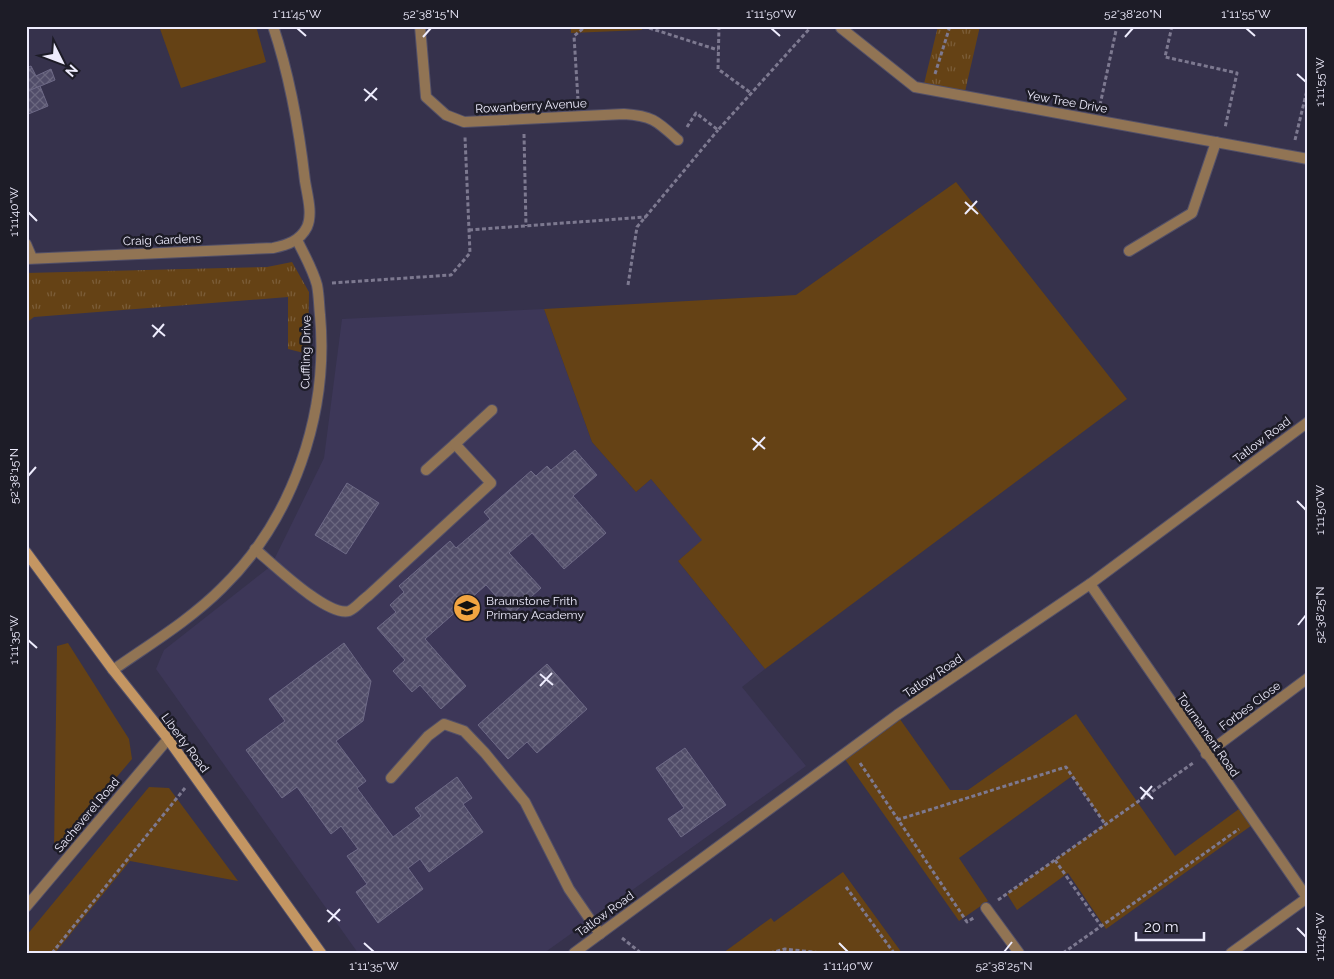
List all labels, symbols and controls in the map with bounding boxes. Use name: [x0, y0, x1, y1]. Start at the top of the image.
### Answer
text: 1°11'45"W: [273, 7, 322, 21]
text: 52°38'15"N: [403, 7, 459, 21]
text: 1°11'50"W: [746, 7, 796, 21]
text: 52°38'20"N: [1104, 7, 1162, 21]
text: 1°11'55"W: [1221, 7, 1271, 21]
north arrow: [38, 38, 88, 88]
text: 1°11'55"W: [1313, 57, 1327, 107]
text: N: [62, 61, 81, 80]
street label: Yew Tree Drive: [1026, 88, 1108, 116]
street label: Rowanberry Avenue: [475, 96, 587, 116]
text: 1°11'40"W: [7, 187, 21, 237]
street label: Craig Gardens: [123, 232, 202, 248]
street label: Cuffling Drive: [298, 315, 314, 389]
street label: Tatlow Road: [1231, 414, 1293, 466]
text: 52°38'15"N: [7, 448, 21, 504]
text: 1°11'50"W: [1313, 485, 1327, 535]
text: 52°38'25"N: [1313, 586, 1327, 644]
school or university icon: Braunstone Frith Primary Academy: [452, 593, 482, 623]
place label: Braunstone Frith Primary Academy: [486, 594, 584, 622]
text: 1°11'35"W: [7, 615, 21, 665]
street label: Tatlow Road: [901, 651, 965, 701]
street label: Forbes Close: [1217, 678, 1283, 734]
street label: Tournament Road: [1174, 690, 1242, 780]
street label: Liberty Road: [158, 711, 212, 775]
street label: Sacheverel Road: [52, 775, 122, 855]
street label: Tatlow Road: [573, 888, 637, 940]
scale bar: [1136, 909, 1204, 941]
text: 1°11'45"W: [1313, 912, 1327, 961]
text: 20 m: [1144, 918, 1179, 936]
text: 1°11'35"W: [349, 959, 399, 973]
text: 1°11'40"W: [823, 959, 873, 973]
text: 52°38'25"N: [975, 959, 1033, 973]

